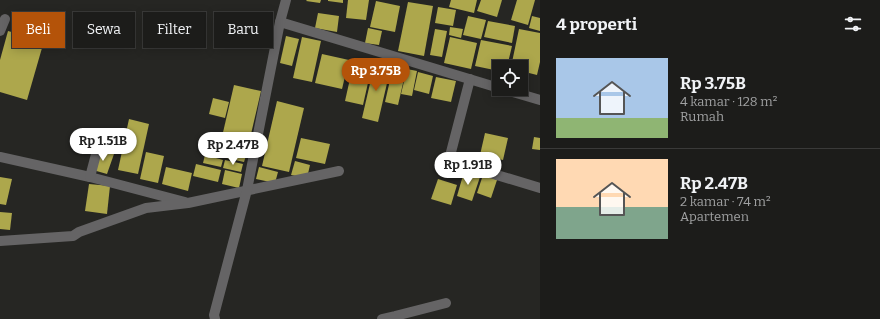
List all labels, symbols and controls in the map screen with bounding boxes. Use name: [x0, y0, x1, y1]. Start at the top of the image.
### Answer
chip: Beli: [12, 12, 65, 48]
chip: Sewa: [73, 12, 135, 48]
chip: Filter: [143, 12, 206, 48]
chip: Baru: [214, 12, 273, 48]
icon: filters: [842, 13, 864, 35]
text: 4 properti: [556, 14, 637, 35]
pin: Rp 3.75B: [335, 58, 417, 92]
map controls: [492, 60, 528, 96]
button: locate: [492, 60, 528, 96]
text: Rp 3.75B: [351, 63, 401, 78]
text: Rp 3.75B: [680, 73, 746, 94]
icon: home: [588, 74, 636, 122]
text: 4 kamar · 128 m²: [680, 94, 777, 109]
text: Rumah: [680, 109, 724, 124]
pin: Rp 1.51B: [62, 128, 144, 162]
pin: Rp 2.47B: [192, 132, 274, 166]
text: Rp 1.51B: [79, 133, 127, 148]
text: Rp 2.47B: [207, 137, 259, 152]
pin: Rp 1.91B: [427, 152, 509, 186]
text: Rp 1.91B: [443, 157, 493, 172]
text: Rp 2.47B: [680, 173, 748, 194]
icon: home: [588, 175, 636, 223]
text: 2 kamar · 74 m²: [680, 194, 771, 209]
text: Apartemen: [680, 209, 749, 224]

